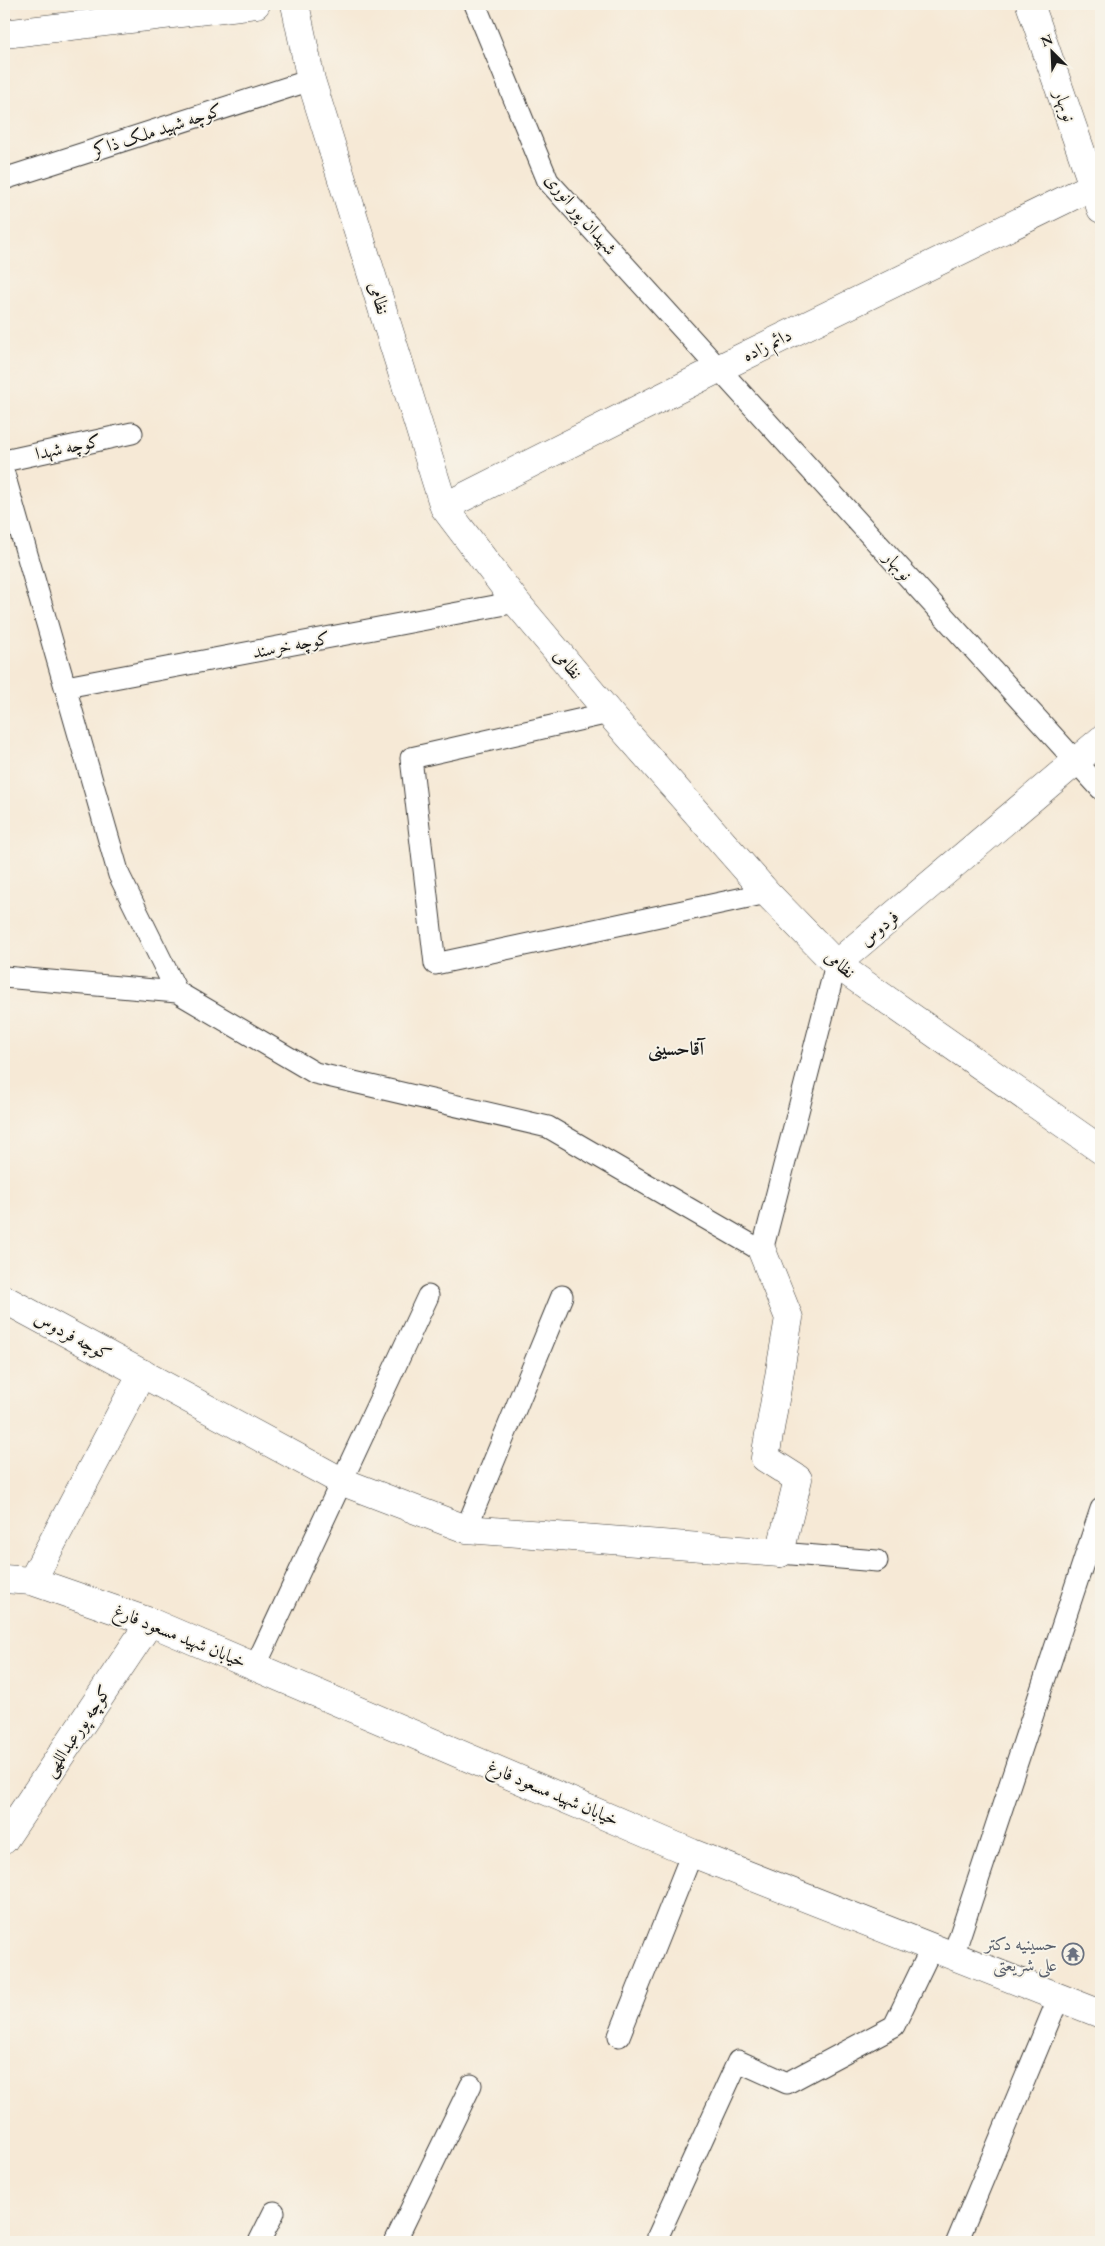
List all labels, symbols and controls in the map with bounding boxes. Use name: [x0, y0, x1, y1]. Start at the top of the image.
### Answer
north arrow: [1028, 28, 1078, 78]
text: N: [1038, 29, 1056, 51]
street label: نوبهار: [1048, 85, 1082, 125]
street label: کوچه شهید ملک ذاکر: [87, 98, 225, 164]
street label: شهیدان پور انوری: [539, 168, 622, 261]
street label: نظامی: [364, 279, 395, 317]
street label: دائم زاده: [738, 323, 797, 371]
street label: کوچه شهدا: [33, 428, 103, 467]
street label: نوبهار: [877, 545, 918, 586]
street label: کوچه خرسند: [250, 626, 332, 665]
street label: نظامی: [549, 644, 588, 684]
street label: فردوس: [854, 904, 904, 952]
street label: نظامی: [820, 944, 860, 983]
district label: آقاحسینی: [648, 1036, 707, 1062]
street label: کوچه فردوس: [30, 1306, 116, 1367]
street label: خیابان شهید مسعود فارغ: [109, 1599, 250, 1676]
street label: کوچه پورعبداللهی: [37, 1680, 117, 1782]
street label: خیابان شهید مسعود فارغ: [482, 1754, 622, 1834]
place label: حسینیه دکتر علی شریعتی: [983, 1932, 1057, 1978]
temple icon: حسینیه دکتر علی شریعتی: [1061, 1942, 1085, 1966]

